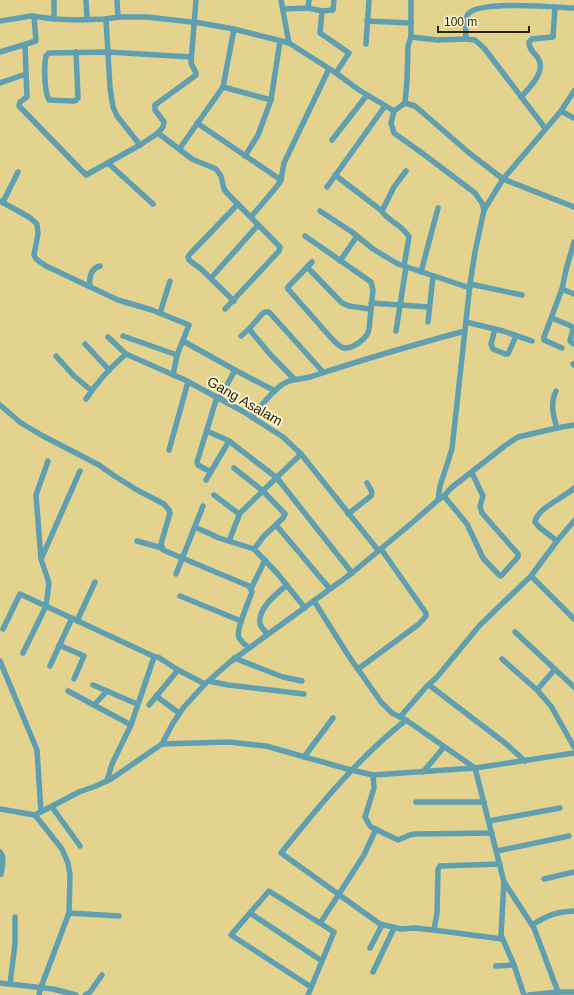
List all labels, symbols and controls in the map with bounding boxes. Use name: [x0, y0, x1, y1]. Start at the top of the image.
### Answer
scale bar: [438, 8, 529, 34]
text: 100 m: [444, 15, 477, 29]
street label: Gang Asalam: [205, 373, 285, 429]

